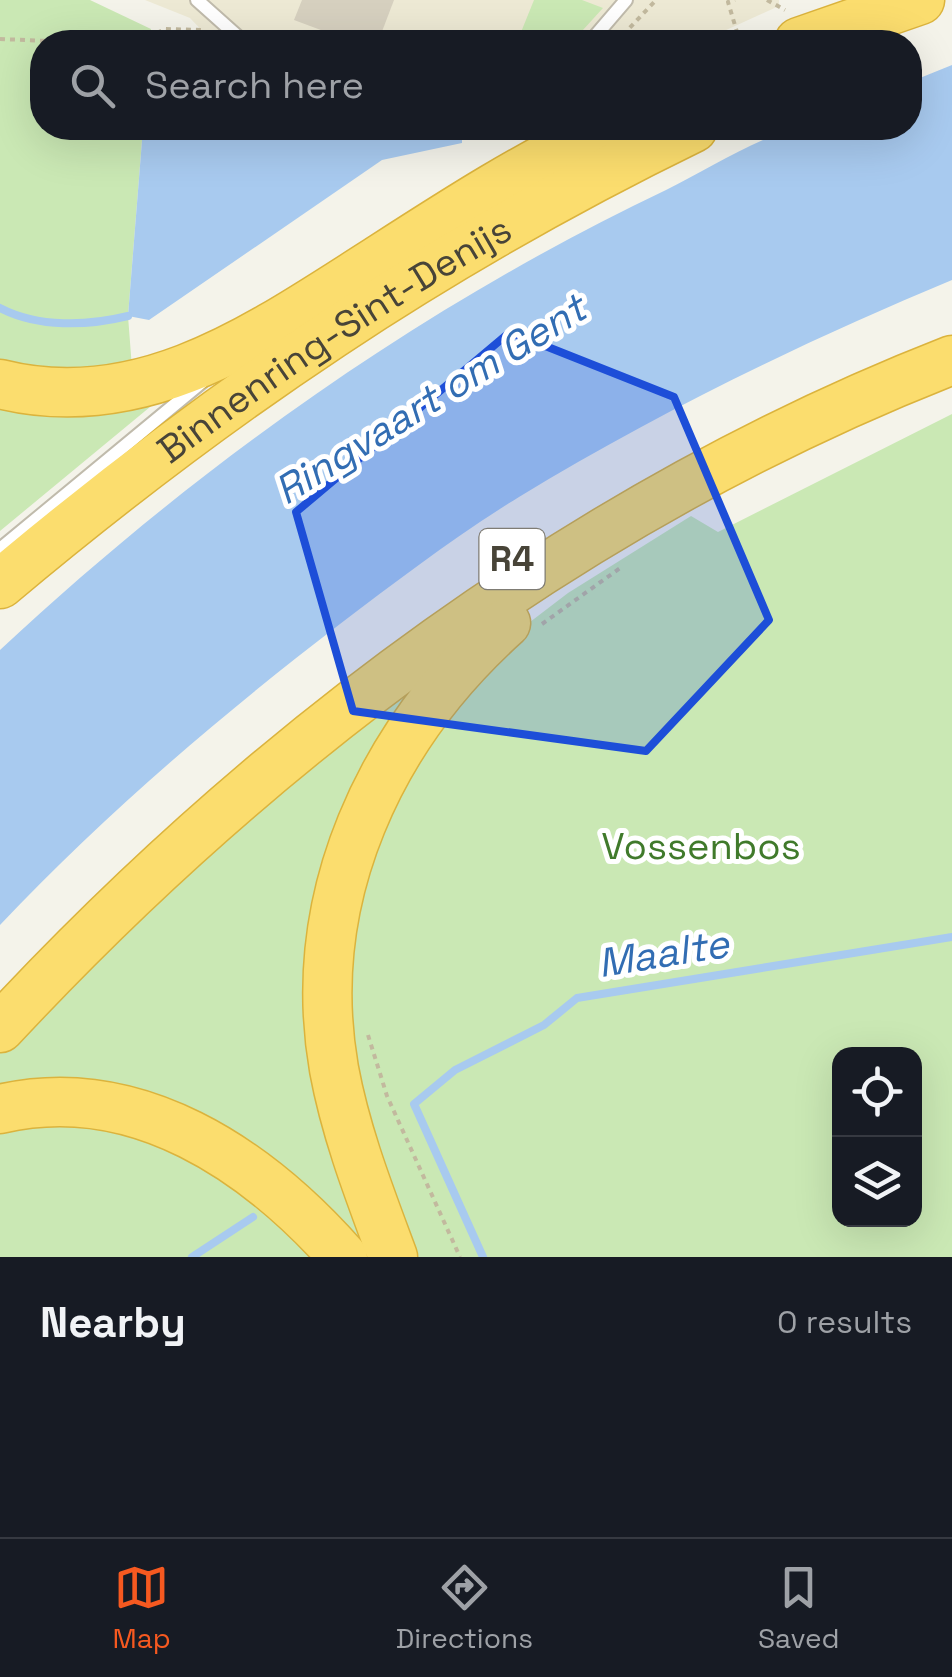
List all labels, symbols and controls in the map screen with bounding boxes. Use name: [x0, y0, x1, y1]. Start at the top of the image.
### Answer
search box: [30, 30, 922, 140]
icon: search: [65, 58, 120, 113]
text: Search here: [145, 61, 364, 109]
street label: Binnenring-Sint-Denijs: [148, 205, 520, 474]
water label: Ringvaart om Gent: [265, 281, 599, 516]
road number: R4: [480, 529, 544, 589]
park label: Vossenbos: [601, 822, 801, 870]
water label: Maalte: [594, 918, 733, 989]
map controls: [832, 1047, 922, 1227]
button: locate: [832, 1047, 922, 1137]
button: layers: [832, 1137, 922, 1227]
text: Nearby: [40, 1296, 186, 1349]
text: 0 results: [777, 1302, 912, 1342]
tab: Map: [112, 1560, 171, 1656]
tab: Directions: [396, 1560, 533, 1656]
tab: Saved: [758, 1560, 840, 1656]

